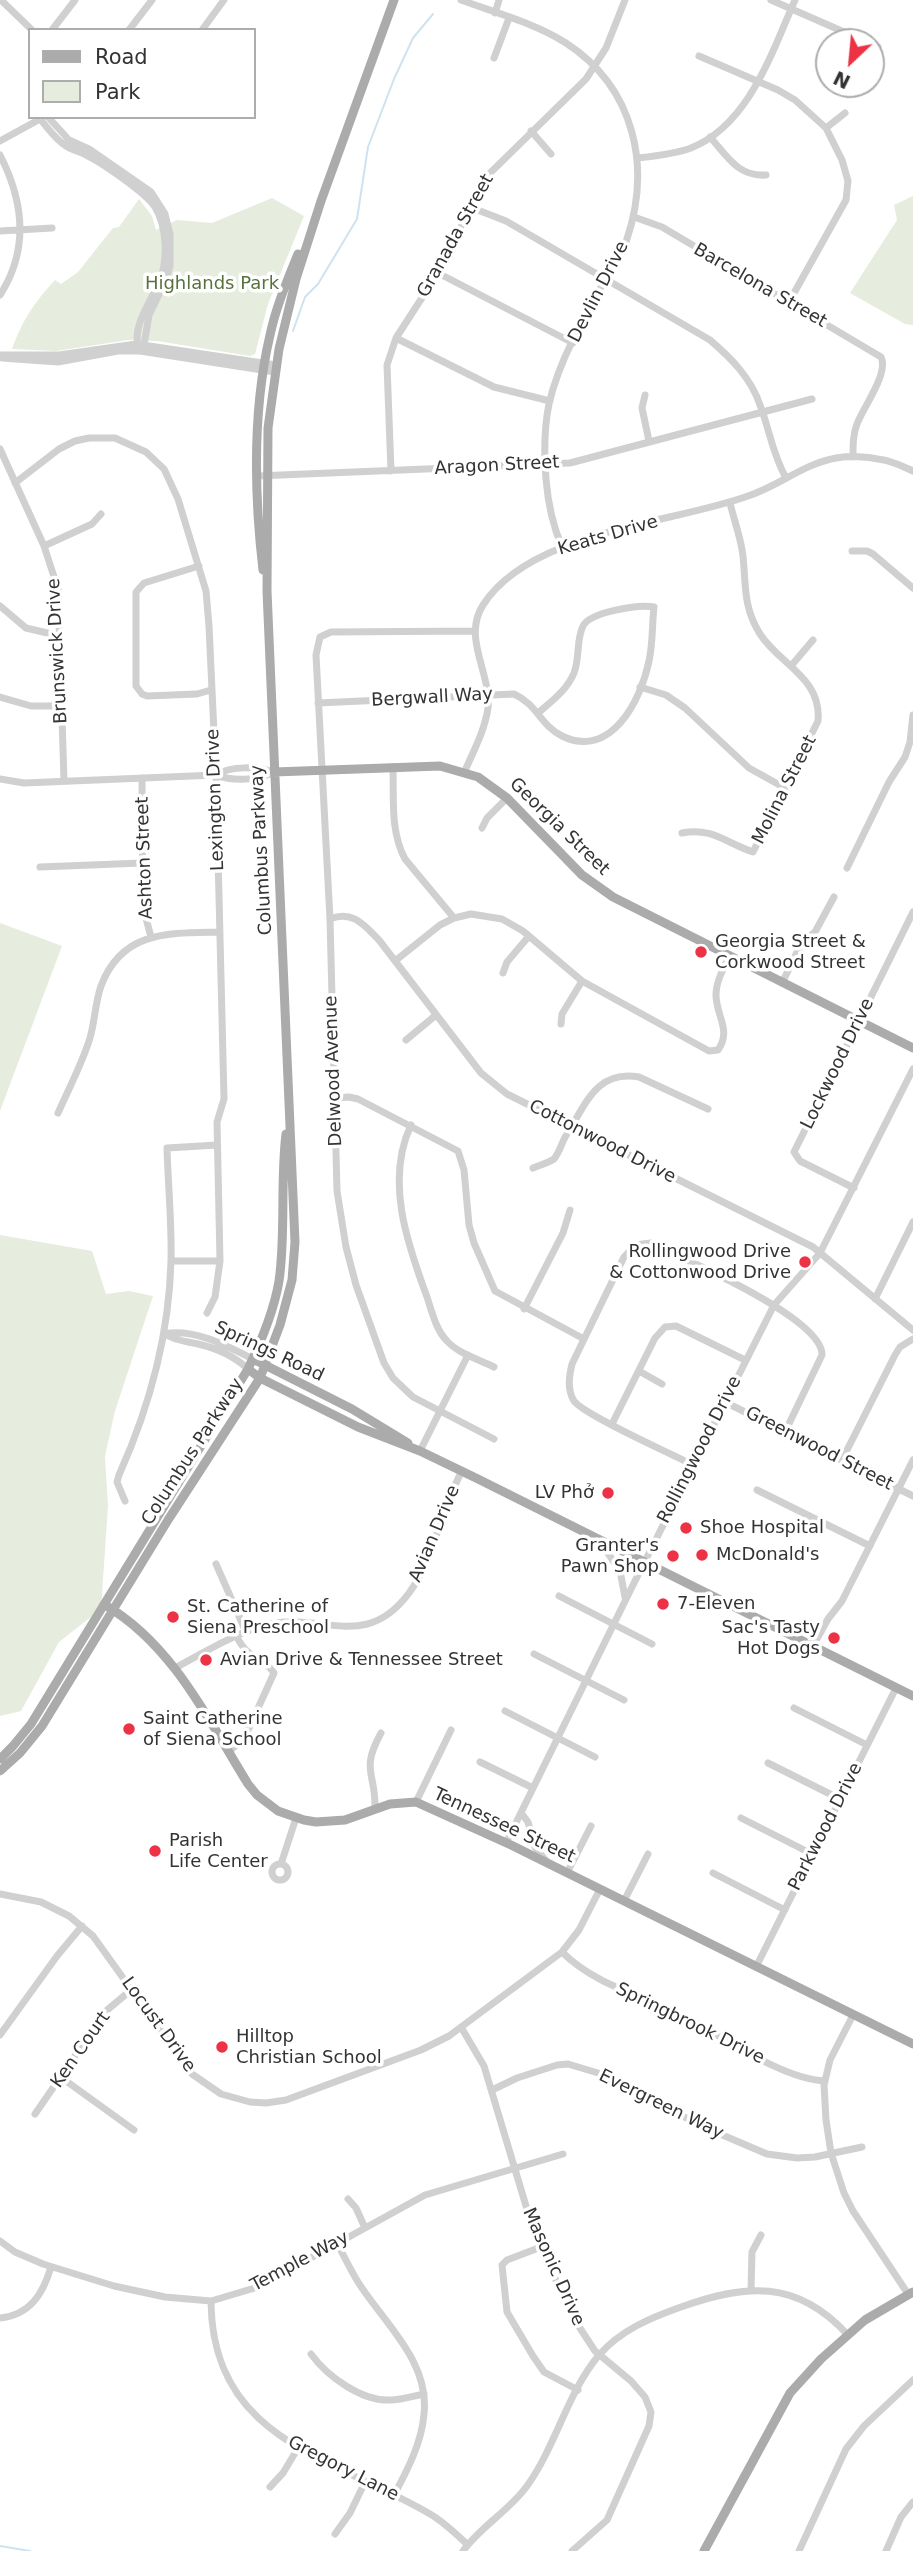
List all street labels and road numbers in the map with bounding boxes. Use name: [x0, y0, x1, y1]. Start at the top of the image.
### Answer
street label: Granada Street: [413, 171, 499, 301]
street label: Devlin Drive: [564, 238, 634, 346]
street label: Barcelona Street: [690, 239, 830, 333]
street label: Aragon Street: [434, 452, 560, 480]
street label: Keats Drive: [555, 511, 661, 561]
street label: Brunswick Drive: [43, 578, 73, 724]
street label: Bergwall Way: [371, 684, 493, 712]
street label: Lexington Drive: [203, 729, 229, 871]
street label: Molina Street: [748, 732, 822, 848]
street label: Columbus Parkway: [247, 764, 277, 936]
street label: Georgia Street: [504, 774, 614, 880]
street label: Ashton Street: [132, 796, 158, 920]
street label: Delwood Avenue: [321, 995, 347, 1147]
street label: Lockwood Drive: [797, 995, 879, 1133]
street label: Cottonwood Drive: [525, 1096, 679, 1188]
street label: Springs Road: [211, 1317, 327, 1387]
street label: Rollingwood Drive: [654, 1373, 746, 1527]
street label: Columbus Parkway: [137, 1375, 249, 1529]
street label: Greenwood Street: [741, 1402, 897, 1496]
street label: Avian Drive: [405, 1482, 465, 1586]
street label: Parkwood Drive: [784, 1759, 868, 1895]
street label: Tennessee Street: [430, 1784, 578, 1868]
street label: Locust Drive: [116, 1973, 200, 2077]
street label: Springbrook Drive: [612, 1979, 768, 2069]
street label: Ken Court: [47, 2008, 115, 2092]
street label: Evergreen Way: [595, 2065, 727, 2145]
street label: Masonic Drive: [517, 2205, 589, 2329]
street label: Temple Way: [247, 2227, 353, 2297]
street label: Gregory Lane: [284, 2432, 402, 2506]

